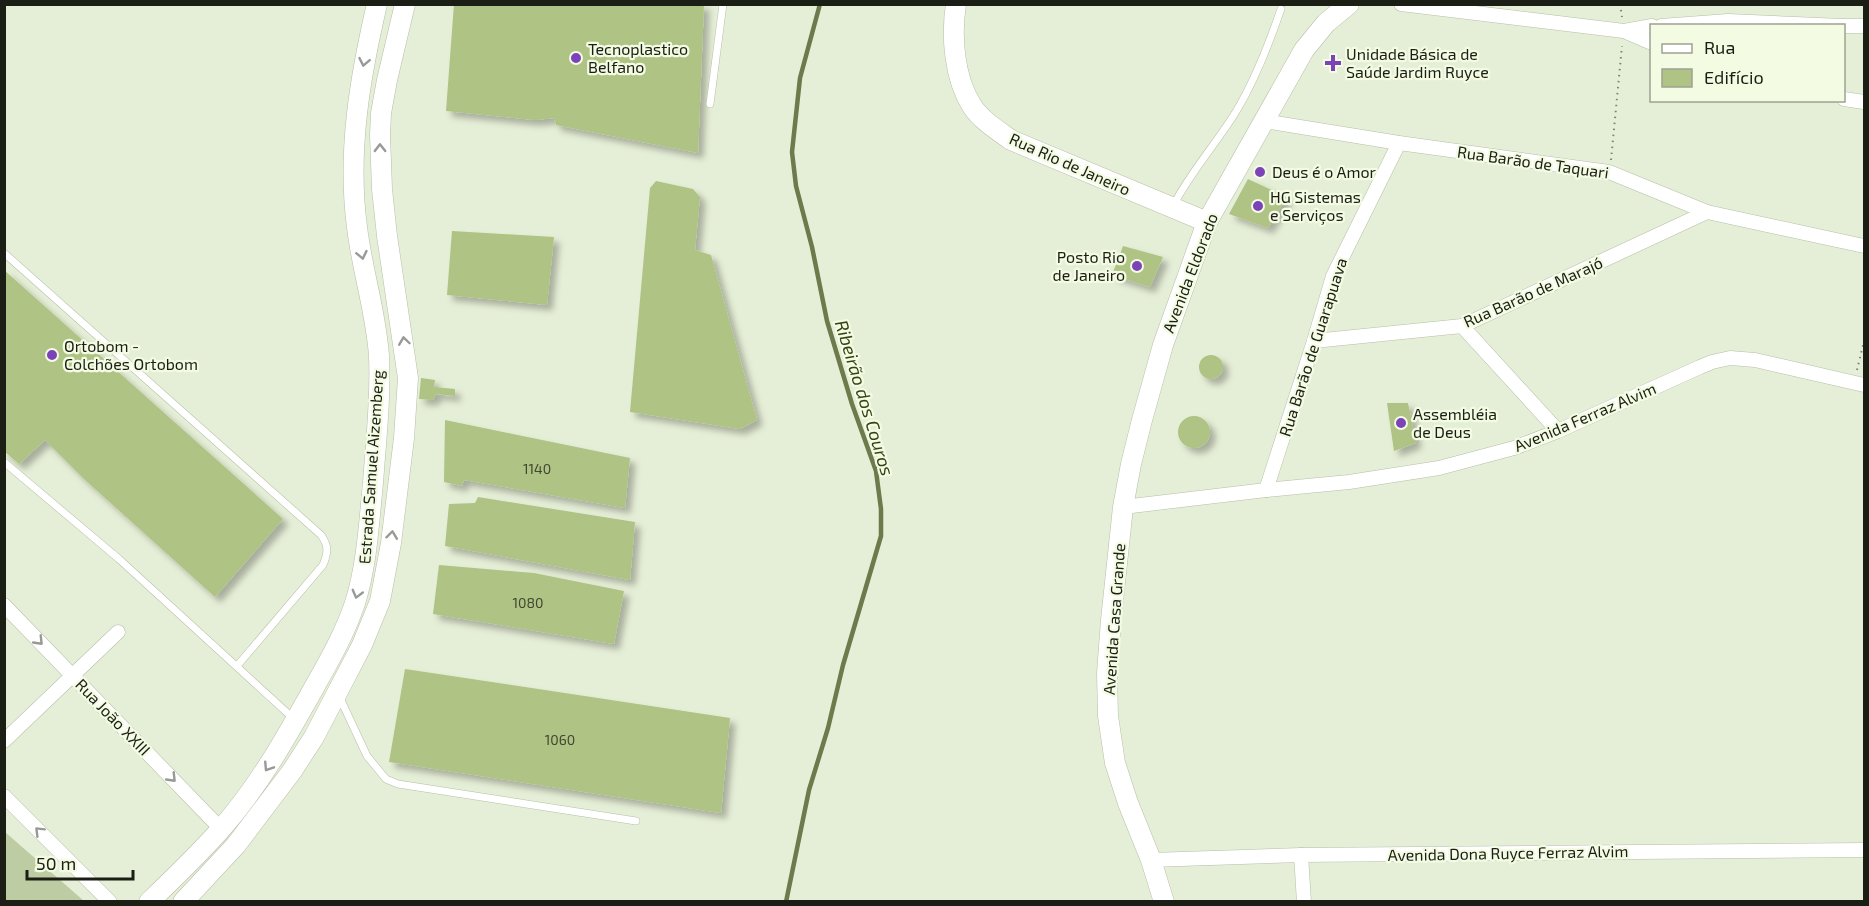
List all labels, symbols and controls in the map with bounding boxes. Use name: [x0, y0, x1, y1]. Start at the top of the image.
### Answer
legend: [1650, 24, 1845, 102]
text: Rua: [1704, 36, 1735, 58]
place label: Tecnoplastico Belfano: [588, 39, 688, 76]
place label: Unidade Básica de Saúde Jardim Ruyce: [1346, 44, 1489, 81]
marker: Tecnoplastico Belfano: [569, 51, 583, 65]
marker: Unidade Básica de Saúde Jardim Ruyce: [1324, 54, 1342, 72]
one-way arrow: [358, 56, 371, 66]
text: Edifício: [1704, 66, 1764, 88]
street label: Rua Rio de Janeiro: [1007, 128, 1134, 199]
street label: Rua Barão de Taquari: [1456, 141, 1610, 182]
one-way arrow: [374, 143, 386, 152]
place label: Deus é o Amor: [1272, 162, 1377, 181]
marker: Deus é o Amor: [1253, 165, 1267, 179]
place label: HG Sistemas e Serviços: [1270, 187, 1361, 225]
marker: HG Sistemas e Serviços: [1251, 199, 1265, 213]
street label: Avenida Eldorado: [1158, 210, 1221, 335]
place label: Posto Rio de Janeiro: [1053, 247, 1125, 284]
one-way arrow: [355, 250, 368, 260]
street label: Rua Barão de Marajó: [1460, 252, 1606, 332]
street label: Rua Barão de Guarapuava: [1275, 255, 1350, 439]
marker: Posto Rio de Janeiro: [1130, 259, 1144, 273]
water label: Ribeirão dos Couros: [831, 317, 899, 478]
place label: Ortobom - Colchões Ortobom: [64, 336, 198, 373]
one-way arrow: [398, 336, 410, 346]
marker: Ortobom - Colchões Ortobom: [45, 348, 59, 362]
street label: Estrada Samuel Aizemberg: [354, 369, 387, 565]
street label: Avenida Ferraz Alvim: [1511, 378, 1659, 455]
place label: Assembléia de Deus: [1413, 404, 1497, 441]
marker: Assembléia de Deus: [1394, 416, 1408, 430]
house number: 1140: [523, 460, 551, 477]
one-way arrow: [386, 530, 398, 540]
street label: Avenida Casa Grande: [1099, 542, 1128, 695]
one-way arrow: [352, 588, 364, 599]
house number: 1080: [513, 594, 543, 611]
one-way arrow: [31, 633, 42, 644]
street label: Rua João XXIII: [72, 674, 155, 759]
house number: 1060: [545, 731, 575, 748]
one-way arrow: [263, 761, 275, 771]
one-way arrow: [165, 771, 176, 782]
one-way arrow: [36, 827, 47, 838]
street label: Avenida Dona Ruyce Ferraz Alvim: [1387, 841, 1629, 864]
scale bar: [27, 843, 134, 881]
text: 50 m: [36, 852, 76, 874]

